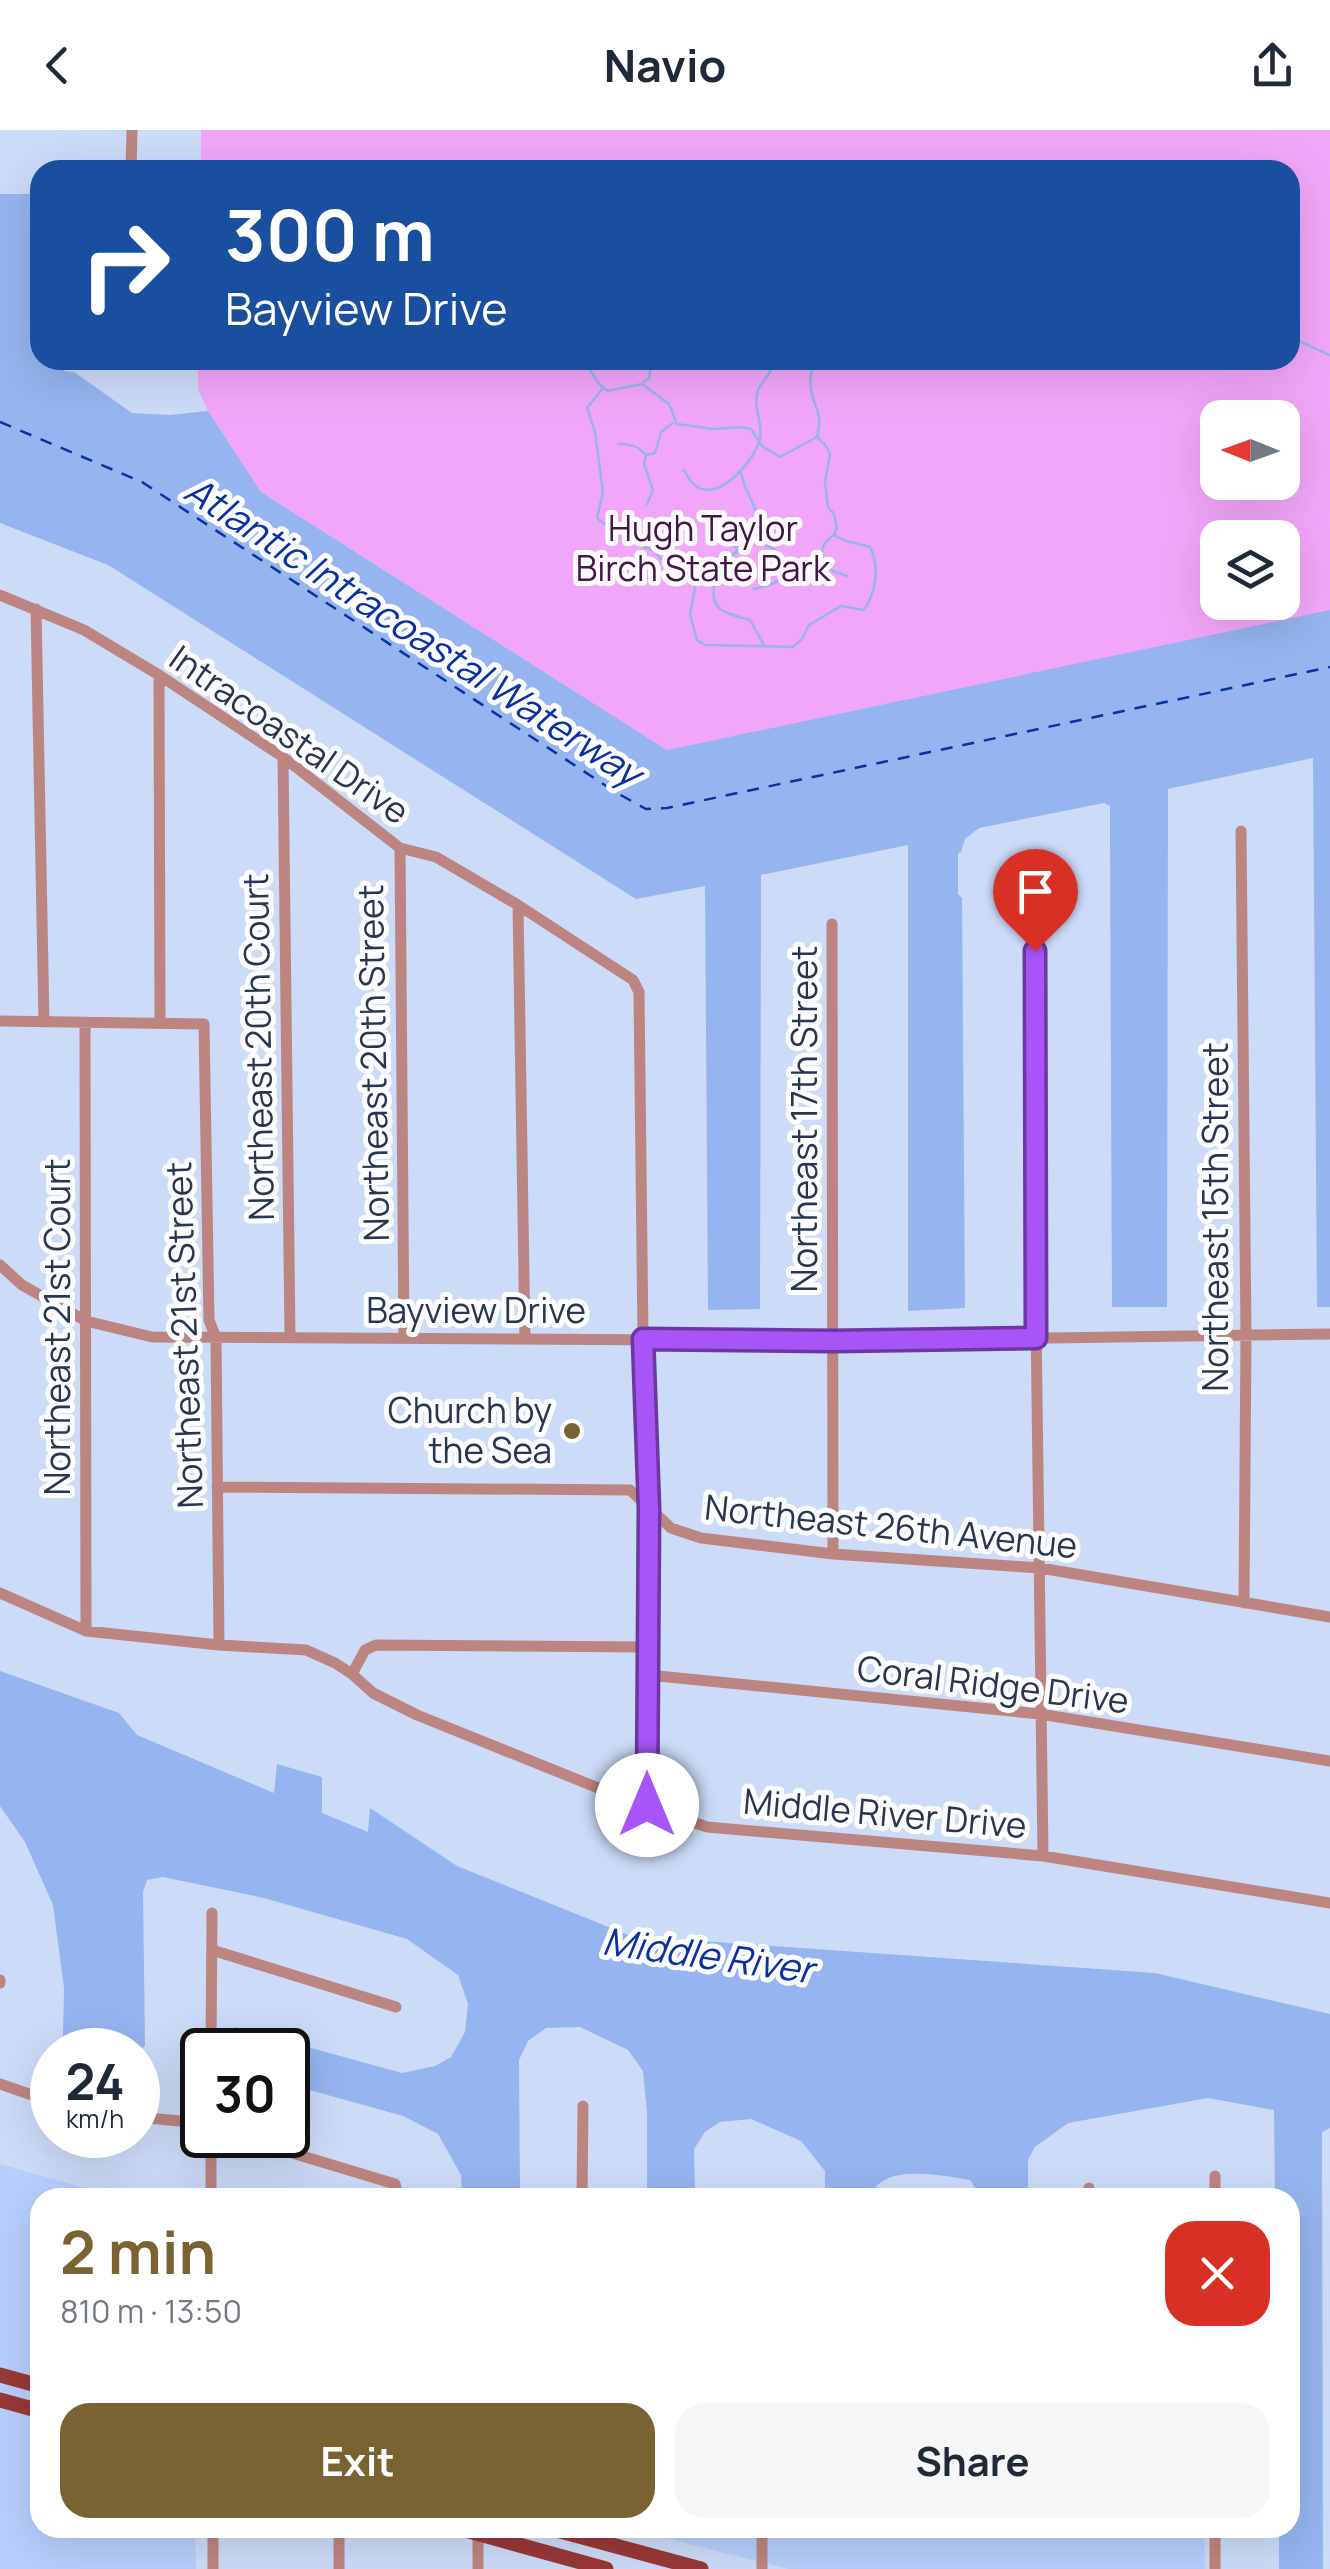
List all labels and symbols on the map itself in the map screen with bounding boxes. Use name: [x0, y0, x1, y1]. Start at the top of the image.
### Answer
north arrow: [1200, 400, 1300, 500]
water label: Atlantic Intracoastal Waterway: [176, 463, 657, 800]
park label: Hugh Taylor Birch State Park: [576, 504, 832, 592]
street label: Intracoastal Drive: [160, 634, 419, 835]
pin: [993, 849, 1078, 952]
street label: Northeast 20th Court: [231, 873, 285, 1221]
street label: Northeast 20th Street: [346, 884, 400, 1242]
street label: Northeast 17th Street: [780, 946, 828, 1292]
street label: Northeast 15th Street: [1191, 1042, 1239, 1392]
street label: Northeast 21st Court: [33, 1158, 81, 1496]
street label: Northeast 21st Street: [154, 1161, 214, 1509]
street label: Bayview Drive: [366, 1286, 586, 1334]
place label: Church by the Sea: [388, 1386, 552, 1474]
marker: Church by the Sea: [561, 1420, 583, 1442]
street label: Northeast 26th Avenue: [702, 1483, 1080, 1569]
street label: Coral Ridge Drive: [855, 1644, 1132, 1724]
position arrow: [595, 1753, 699, 1857]
street label: Middle River Drive: [742, 1777, 1029, 1849]
water label: Middle River: [600, 1914, 821, 1995]
speed limit sign: 30: [180, 2028, 310, 2158]

